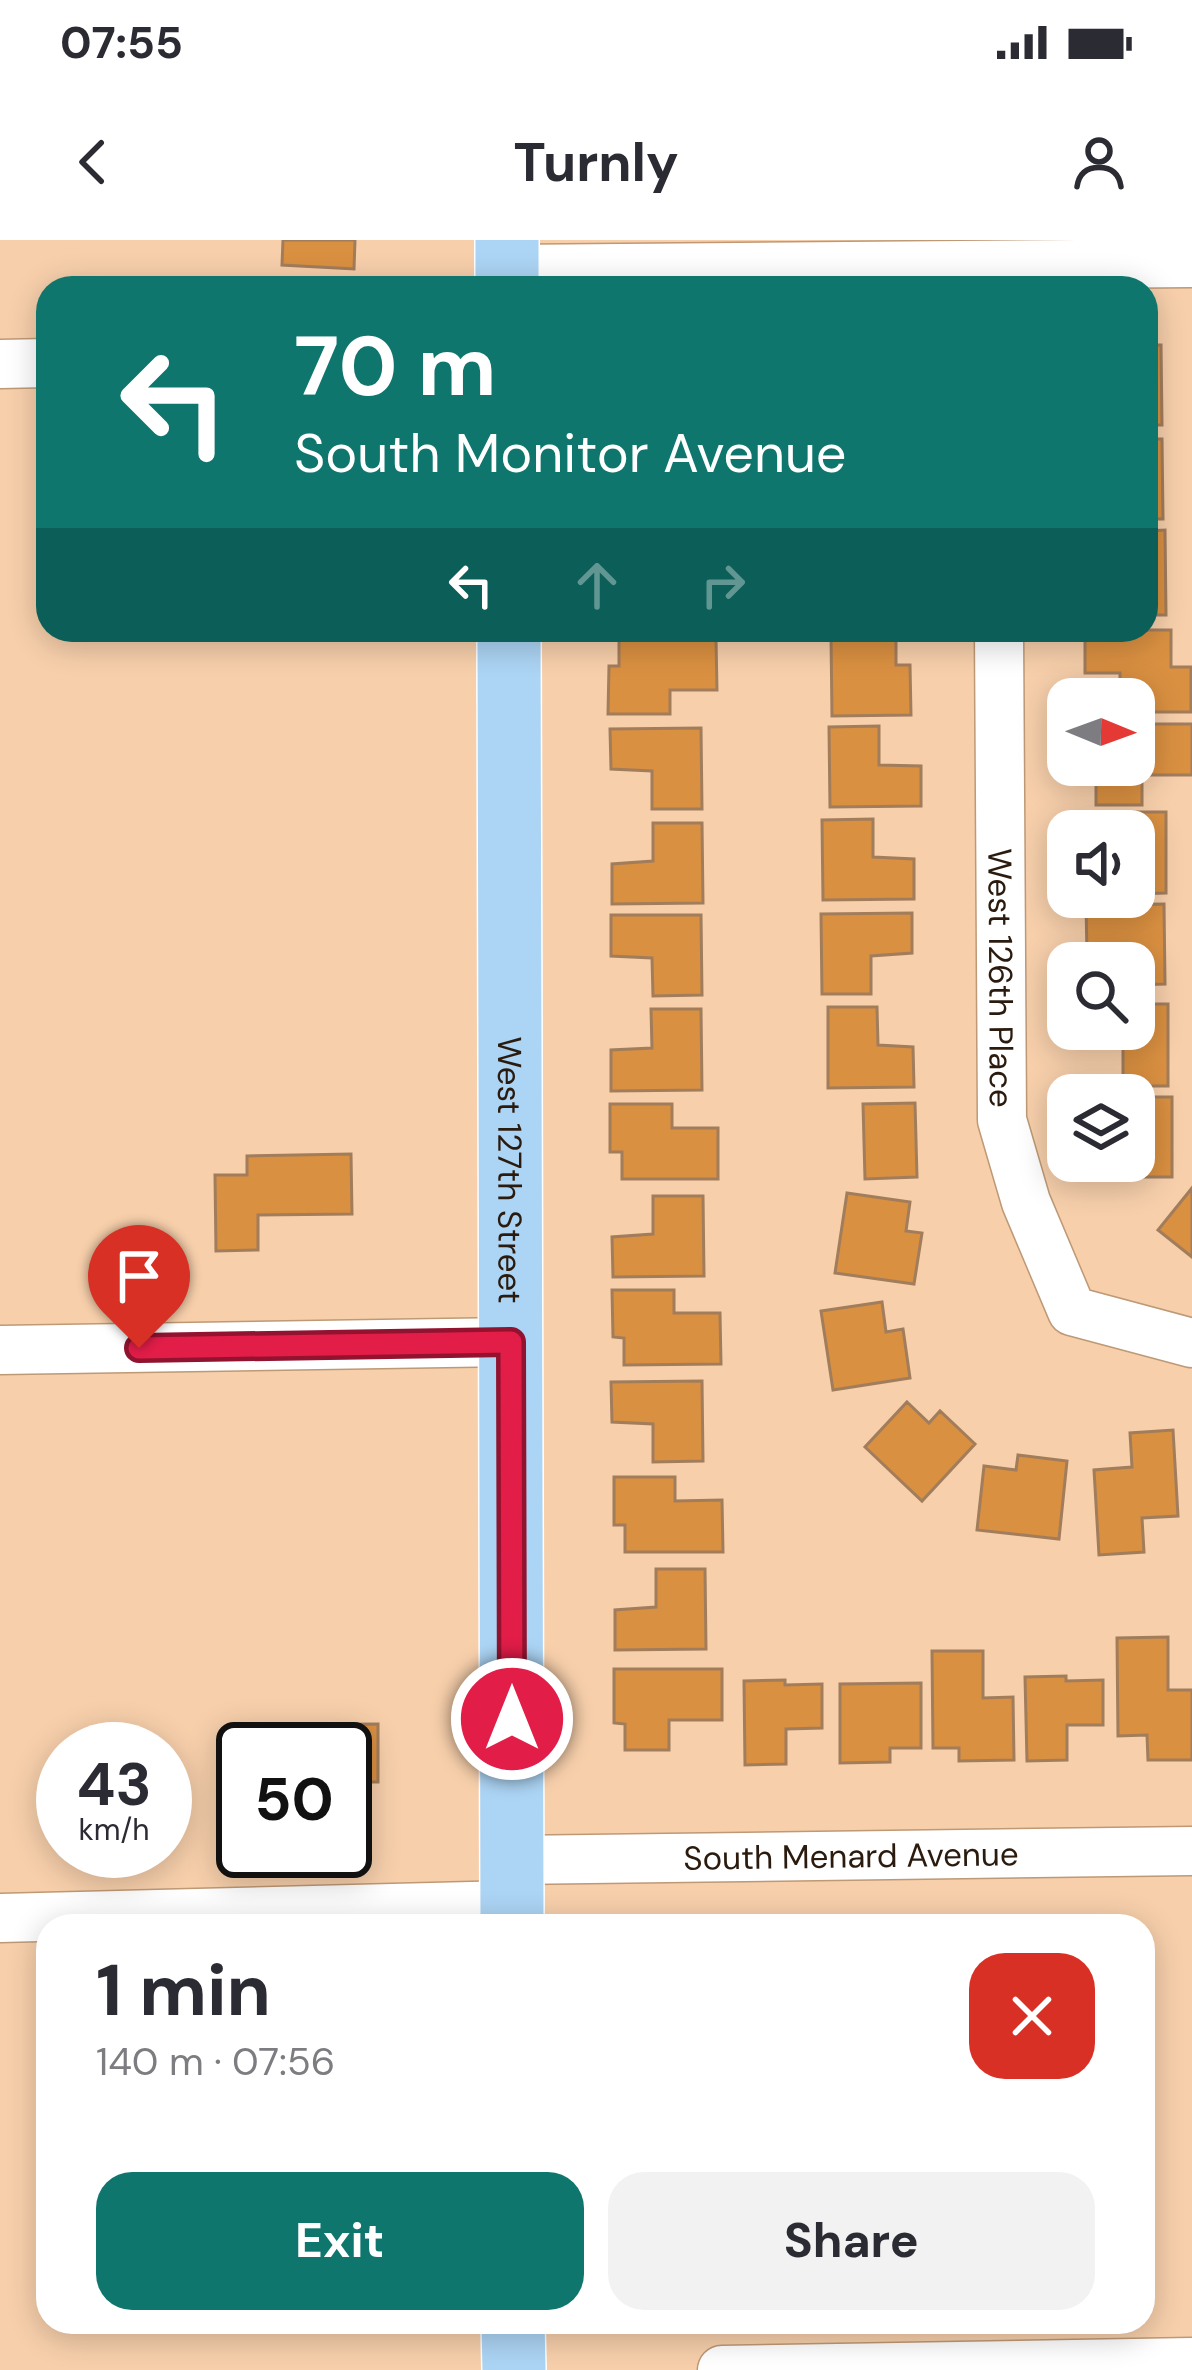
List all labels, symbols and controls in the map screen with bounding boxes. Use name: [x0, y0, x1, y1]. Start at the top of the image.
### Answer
text: 07:55: [60, 13, 183, 72]
text: Turnly: [513, 127, 679, 198]
icon: back: [60, 129, 126, 195]
icon: person: [1066, 129, 1132, 195]
text: 70 m: [294, 312, 497, 421]
icon: left: [96, 324, 252, 480]
text: South Monitor Avenue: [294, 418, 847, 489]
icon: left: [438, 552, 504, 618]
icon: ahead: [564, 552, 630, 618]
icon: right: [690, 552, 756, 618]
north arrow: [1047, 678, 1155, 786]
map controls: [1047, 678, 1155, 1182]
button: sound: [1047, 810, 1155, 918]
street label: West 126th Place: [978, 848, 1023, 1108]
button: search: [1047, 942, 1155, 1050]
street label: West 127th Street: [488, 1036, 532, 1304]
button: layers: [1047, 1074, 1155, 1182]
pin: [88, 1225, 190, 1348]
icon: arrive: [106, 1243, 172, 1309]
position arrow: [449, 1656, 575, 1782]
speed limit sign: 50: [216, 1722, 372, 1878]
text: 43: [76, 1745, 152, 1824]
text: km/h: [79, 1810, 149, 1849]
street label: South Menard Avenue: [683, 1832, 1019, 1880]
text: 1 min: [96, 1944, 271, 2037]
button: close: [969, 1953, 1095, 2079]
text: 140 m · 07:56: [96, 2036, 335, 2087]
button: Exit: [96, 2172, 584, 2310]
button: Share: [608, 2172, 1095, 2310]

